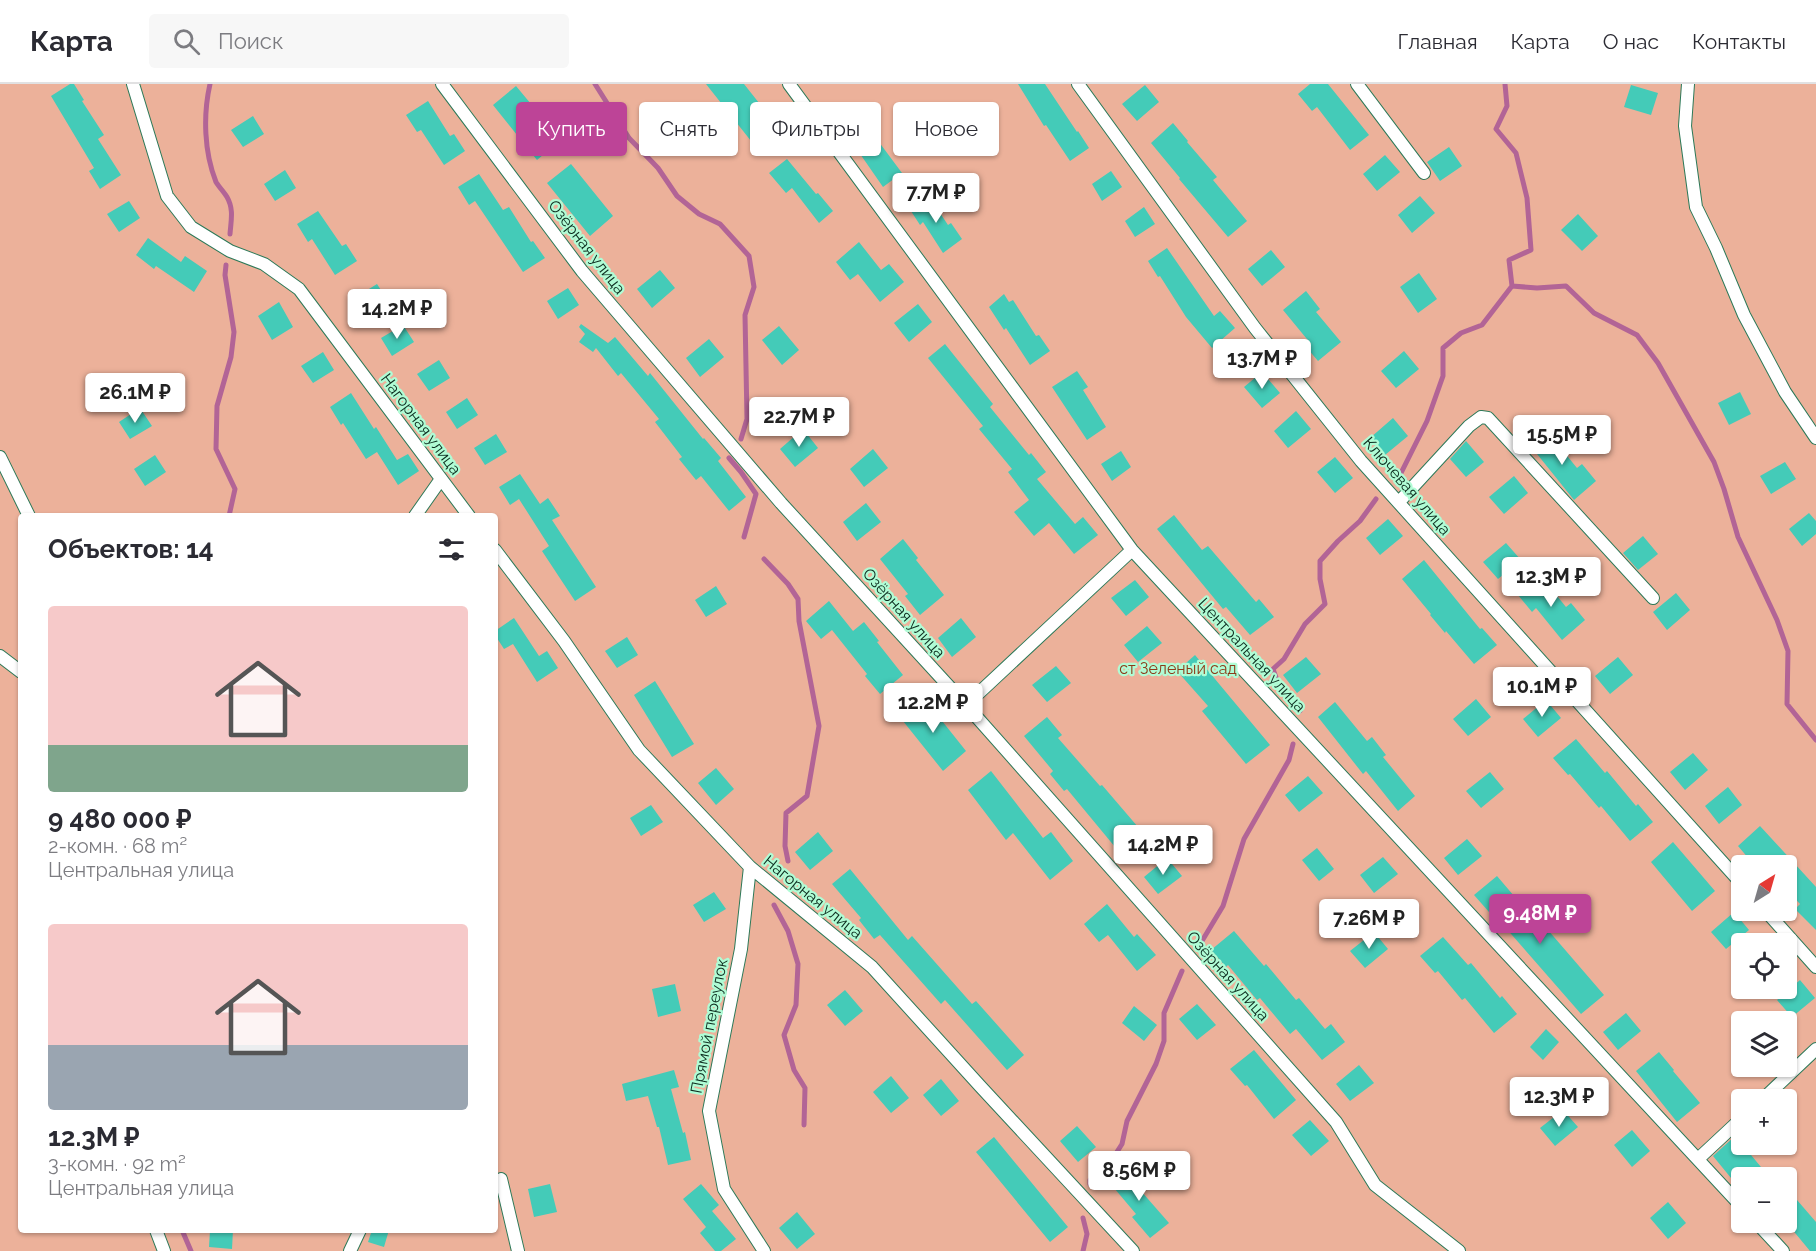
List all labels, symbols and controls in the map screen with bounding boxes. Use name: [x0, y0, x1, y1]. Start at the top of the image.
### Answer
search box: [149, 14, 569, 68]
text: Карта: [30, 25, 113, 58]
icon: search: [170, 25, 203, 58]
text: Поиск: [218, 28, 283, 54]
text: Главная: [1398, 29, 1478, 54]
text: Карта: [1511, 29, 1570, 54]
text: О нас: [1603, 29, 1659, 54]
text: Контакты: [1692, 29, 1786, 54]
chip: Купить: [516, 102, 627, 156]
chip: Снять: [639, 102, 738, 156]
chip: Фильтры: [750, 102, 881, 156]
chip: Новое: [893, 102, 999, 156]
pin: 7.7M ₽: [887, 173, 985, 224]
text: 7.7M ₽: [906, 180, 966, 204]
street label: Озёрная улица: [544, 196, 630, 298]
pin: 14.2M ₽: [342, 289, 452, 340]
text: 14.2M ₽: [362, 296, 432, 320]
pin: 13.7M ₽: [1207, 339, 1317, 390]
text: 13.7M ₽: [1227, 346, 1297, 370]
street label: Нагорная улица: [377, 370, 465, 478]
pin: 26.1M ₽: [80, 373, 190, 424]
text: 26.1M ₽: [99, 380, 171, 404]
pin: 22.7M ₽: [744, 397, 854, 448]
text: 22.7M ₽: [763, 404, 835, 428]
pin: 15.5M ₽: [1507, 415, 1617, 466]
text: 15.5M ₽: [1527, 422, 1597, 446]
street label: Ключевая улица: [1359, 433, 1455, 539]
icon: filters: [435, 533, 468, 566]
text: Объектов: 14: [48, 534, 214, 564]
pin: 12.3M ₽: [1496, 557, 1606, 608]
street label: Озёрная улица: [859, 564, 949, 662]
text: 12.3M ₽: [1516, 564, 1586, 588]
street label: Центральная улица: [1194, 594, 1310, 716]
icon: home: [204, 645, 312, 753]
park label: ст Зеленый сад: [1119, 659, 1237, 678]
pin: 10.1M ₽: [1487, 667, 1597, 718]
text: 10.1M ₽: [1507, 674, 1577, 698]
pin: 12.2M ₽: [878, 683, 988, 734]
text: 12.2M ₽: [898, 690, 968, 714]
text: 9 480 000 ₽: [48, 804, 192, 834]
pin: 14.2M ₽: [1108, 825, 1218, 876]
text: 14.2M ₽: [1128, 832, 1198, 856]
text: 2-комн. · 68 m²: [48, 834, 187, 858]
street label: Нагорная улица: [760, 851, 866, 943]
north arrow: [1731, 855, 1797, 921]
map controls: [1731, 855, 1797, 1233]
text: Центральная улица: [48, 858, 234, 882]
pin: 9.48M ₽: [1485, 894, 1595, 945]
pin: 7.26M ₽: [1314, 899, 1424, 950]
text: 9.48M ₽: [1503, 901, 1577, 925]
text: 7.26M ₽: [1333, 906, 1405, 930]
street label: Озёрная улица: [1183, 927, 1273, 1025]
button: locate: [1731, 933, 1797, 999]
street label: Прямой переулок: [687, 957, 731, 1095]
icon: home: [204, 963, 312, 1071]
button: layers: [1731, 1011, 1797, 1077]
pin: 12.3M ₽: [1504, 1077, 1614, 1128]
text: 12.3M ₽: [1524, 1084, 1594, 1108]
button: +: [1731, 1089, 1797, 1155]
text: 12.3M ₽: [48, 1122, 140, 1152]
pin: 8.56M ₽: [1084, 1151, 1194, 1202]
text: 3-комн. · 92 m²: [48, 1152, 186, 1176]
text: 8.56M ₽: [1102, 1158, 1176, 1182]
button: −: [1731, 1167, 1797, 1233]
text: Центральная улица: [48, 1176, 234, 1200]

